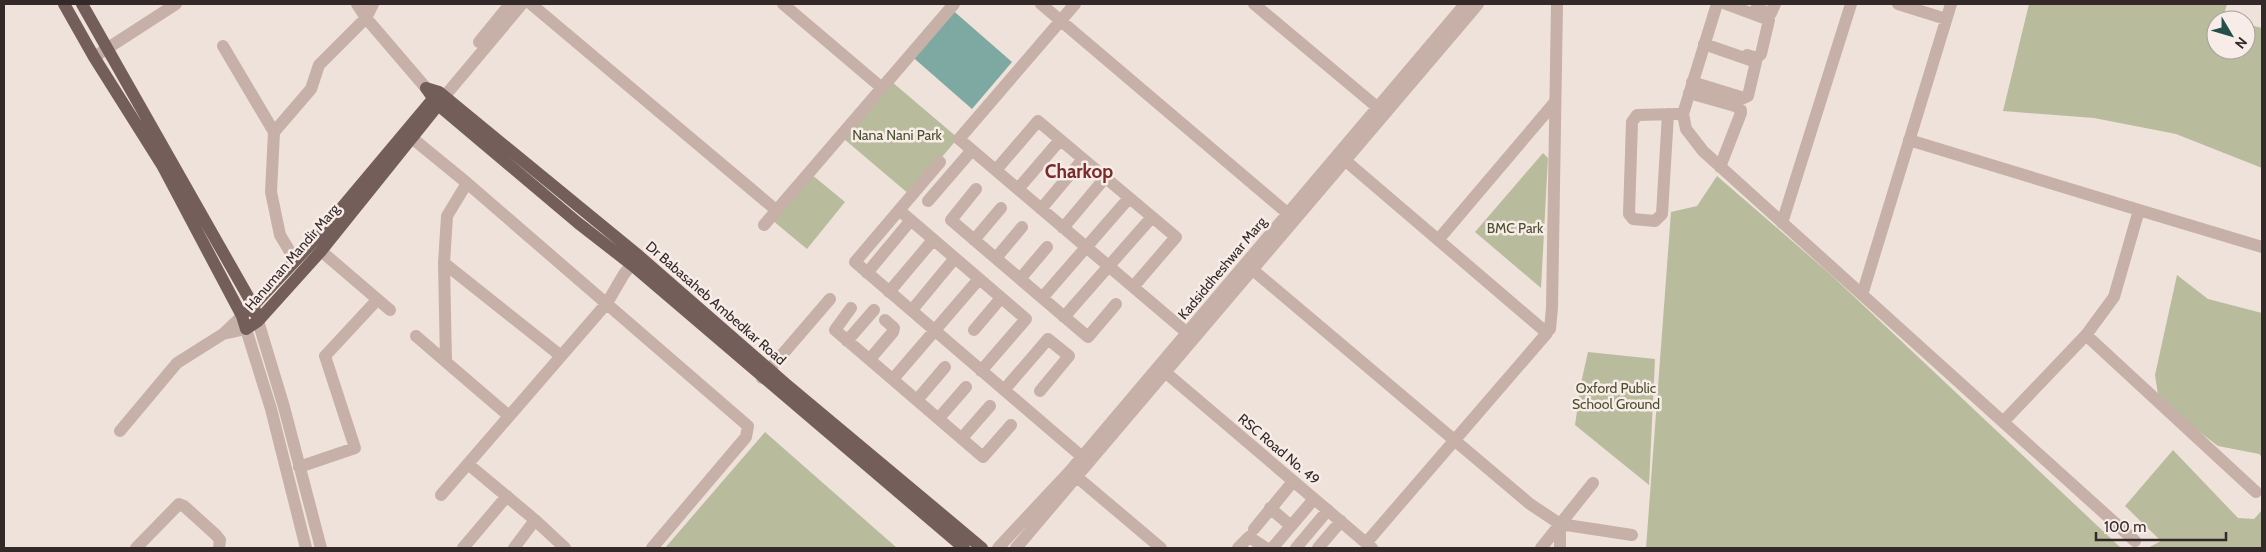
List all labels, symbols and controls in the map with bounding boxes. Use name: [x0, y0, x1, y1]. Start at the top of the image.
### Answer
north arrow: [2206, 10, 2256, 60]
text: N: [2231, 34, 2251, 52]
park label: Nana Nani Park: [852, 126, 943, 144]
district label: Charkop: [1045, 160, 1113, 183]
street label: Hanuman Mandir Marg: [241, 199, 344, 314]
street label: Kadsiddheshwar Marg: [1174, 212, 1271, 323]
park label: BMC Park: [1487, 219, 1544, 237]
street label: Dr Babasaheb Ambedkar Road: [642, 237, 790, 369]
park label: Oxford Public School Ground: [1572, 379, 1660, 413]
street label: RSC Road No. 49: [1234, 410, 1324, 489]
scale bar: [2096, 510, 2226, 542]
text: 100 m: [2104, 518, 2146, 536]

